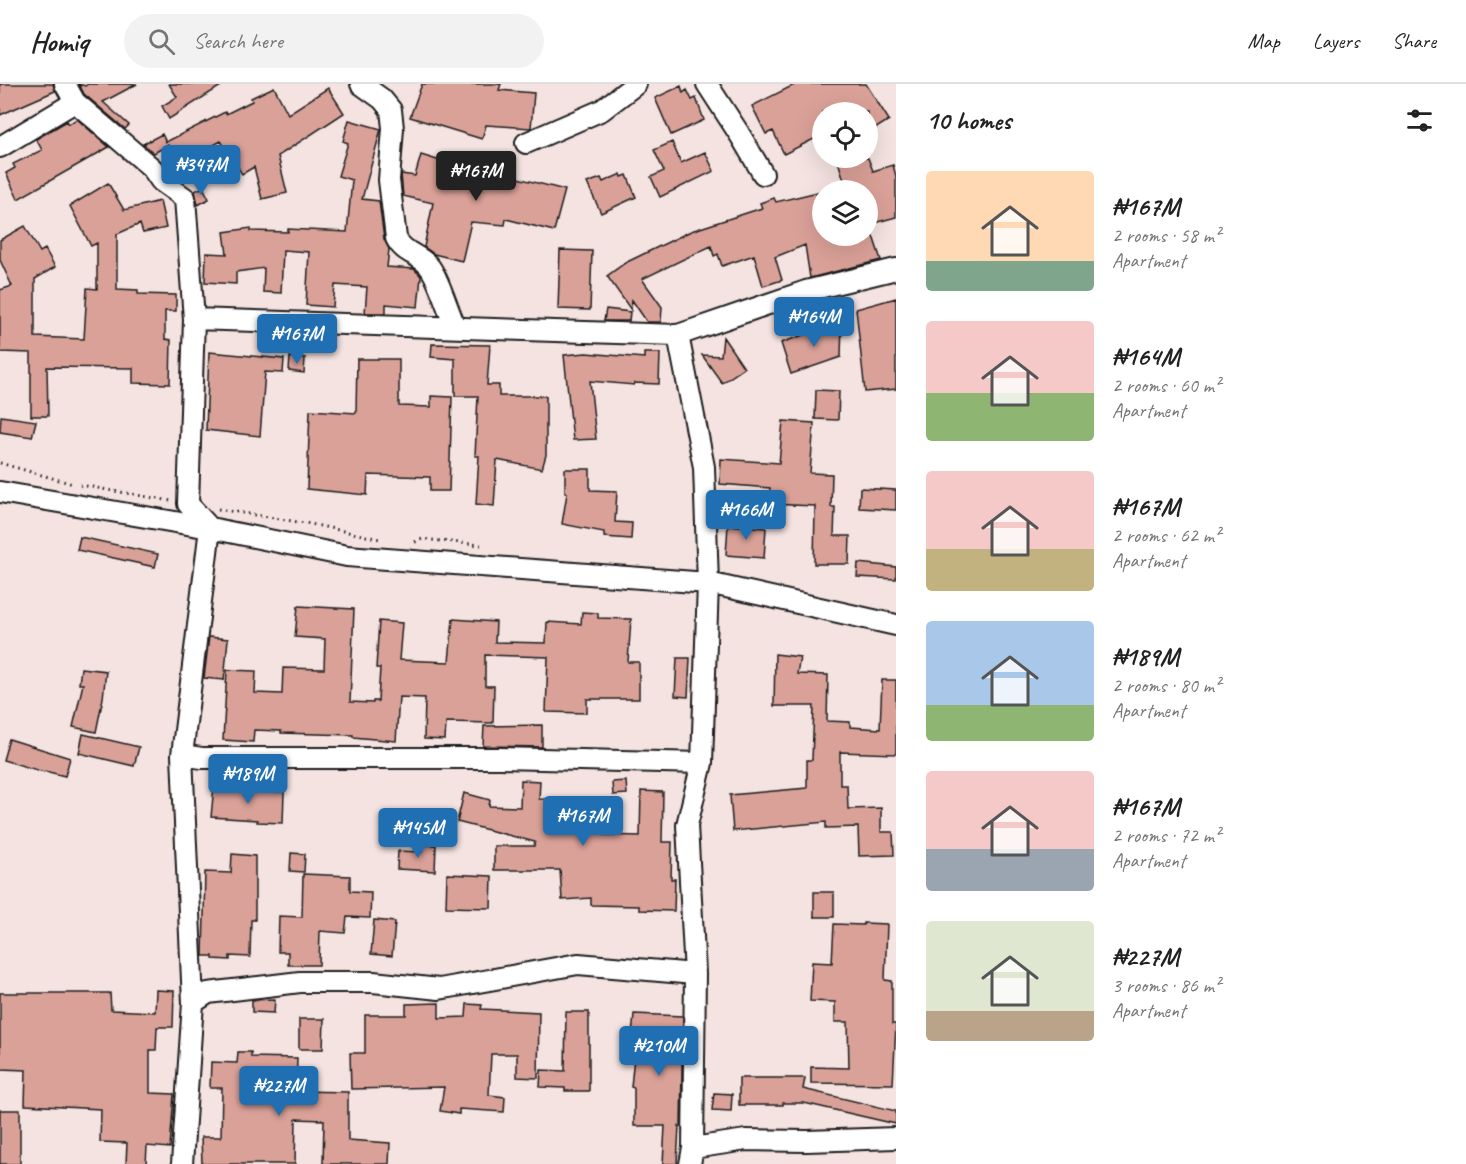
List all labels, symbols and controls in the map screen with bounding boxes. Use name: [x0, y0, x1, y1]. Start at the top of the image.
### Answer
search box: [124, 14, 544, 68]
text: Homiq: [30, 24, 88, 59]
icon: search: [145, 25, 178, 58]
text: Search here: [193, 27, 283, 55]
text: Map: [1247, 28, 1280, 54]
text: Layers: [1313, 28, 1359, 54]
text: Share: [1392, 28, 1436, 54]
map controls: [812, 102, 878, 246]
button: locate: [812, 102, 878, 168]
text: 10 homes: [926, 104, 1011, 137]
icon: filters: [1403, 104, 1436, 137]
pin: ₦347M: [159, 145, 243, 196]
pin: ₦167M: [434, 151, 518, 202]
text: ₦347M: [175, 152, 227, 177]
text: ₦167M: [450, 158, 502, 183]
button: layers: [812, 180, 878, 246]
text: ₦167M: [1112, 190, 1179, 223]
icon: home: [974, 195, 1046, 267]
text: 2 rooms · 58 m²: [1112, 223, 1220, 248]
text: Apartment: [1112, 248, 1185, 273]
pin: ₦164M: [772, 297, 856, 348]
text: ₦164M: [788, 304, 840, 329]
pin: ₦167M: [255, 314, 339, 365]
text: ₦167M: [271, 321, 323, 346]
text: ₦164M: [1112, 340, 1179, 373]
icon: home: [974, 345, 1046, 417]
text: 2 rooms · 60 m²: [1112, 373, 1220, 398]
text: Apartment: [1112, 398, 1185, 423]
pin: ₦166M: [704, 490, 788, 541]
text: ₦167M: [1112, 490, 1179, 523]
icon: home: [974, 495, 1046, 567]
text: ₦166M: [720, 497, 772, 522]
text: 2 rooms · 62 m²: [1112, 523, 1220, 548]
text: Apartment: [1112, 548, 1185, 573]
text: ₦189M: [1112, 640, 1179, 673]
icon: home: [974, 645, 1046, 717]
text: 2 rooms · 80 m²: [1112, 673, 1220, 698]
text: Apartment: [1112, 698, 1185, 723]
pin: ₦189M: [206, 754, 290, 805]
text: ₦189M: [222, 761, 274, 786]
text: ₦167M: [1112, 790, 1179, 823]
icon: home: [974, 795, 1046, 867]
pin: ₦167M: [541, 796, 625, 847]
text: ₦167M: [557, 803, 609, 828]
pin: ₦145M: [376, 808, 460, 859]
text: ₦145M: [392, 815, 444, 840]
text: 2 rooms · 72 m²: [1112, 823, 1220, 848]
text: Apartment: [1112, 848, 1185, 873]
text: ₦227M: [1112, 940, 1179, 973]
icon: home: [974, 945, 1046, 1017]
text: 3 rooms · 86 m²: [1112, 973, 1220, 998]
text: Apartment: [1112, 998, 1185, 1023]
pin: ₦210M: [617, 1026, 701, 1077]
text: ₦210M: [633, 1033, 685, 1058]
pin: ₦227M: [237, 1066, 321, 1117]
text: ₦227M: [253, 1073, 305, 1098]

